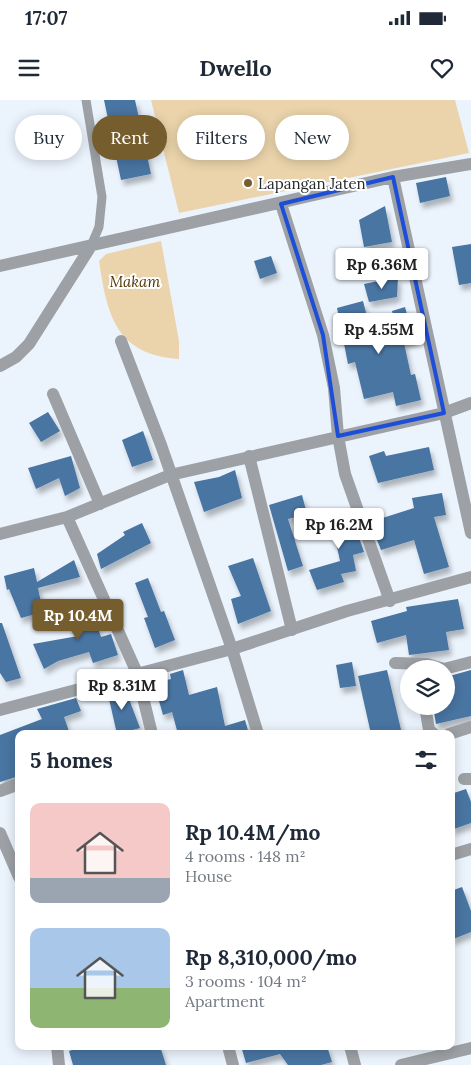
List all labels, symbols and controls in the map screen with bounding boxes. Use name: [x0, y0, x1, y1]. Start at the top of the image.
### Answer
text: 17:07: [25, 6, 67, 30]
icon: menu: [15, 54, 43, 82]
text: Dwello: [199, 54, 272, 82]
icon: heart: [428, 54, 456, 82]
chip: Buy: [15, 115, 82, 160]
chip: Rent: [92, 115, 167, 160]
chip: Filters: [177, 115, 265, 160]
chip: New: [275, 115, 349, 160]
place label: Lapangan Jaten: [258, 174, 366, 193]
marker: Lapangan Jaten: [242, 177, 254, 189]
pin: Rp 6.36M: [330, 248, 434, 290]
text: Rp 6.36M: [346, 254, 418, 274]
park label: Makam: [109, 272, 161, 291]
pin: Rp 4.55M: [327, 312, 431, 355]
text: Rp 4.55M: [344, 319, 414, 339]
pin: Rp 16.2M: [287, 508, 391, 550]
text: Rp 16.2M: [305, 514, 373, 534]
pin: Rp 10.4M: [26, 598, 130, 641]
text: Rp 10.4M: [43, 605, 113, 625]
map controls: [400, 660, 455, 715]
button: layers: [400, 660, 455, 715]
pin: Rp 8.31M: [70, 668, 174, 711]
text: Rp 8.31M: [88, 675, 156, 695]
icon: filters: [412, 746, 440, 774]
text: 5 homes: [30, 747, 113, 774]
text: Rp 10.4M/mo: [185, 819, 320, 846]
icon: home: [70, 823, 130, 883]
text: 4 rooms · 148 m²: [185, 846, 306, 866]
text: House: [185, 866, 232, 886]
text: Rp 8,310,000/mo: [185, 944, 357, 971]
icon: home: [70, 948, 130, 1008]
text: 3 rooms · 104 m²: [185, 971, 307, 991]
text: Apartment: [185, 991, 265, 1011]

